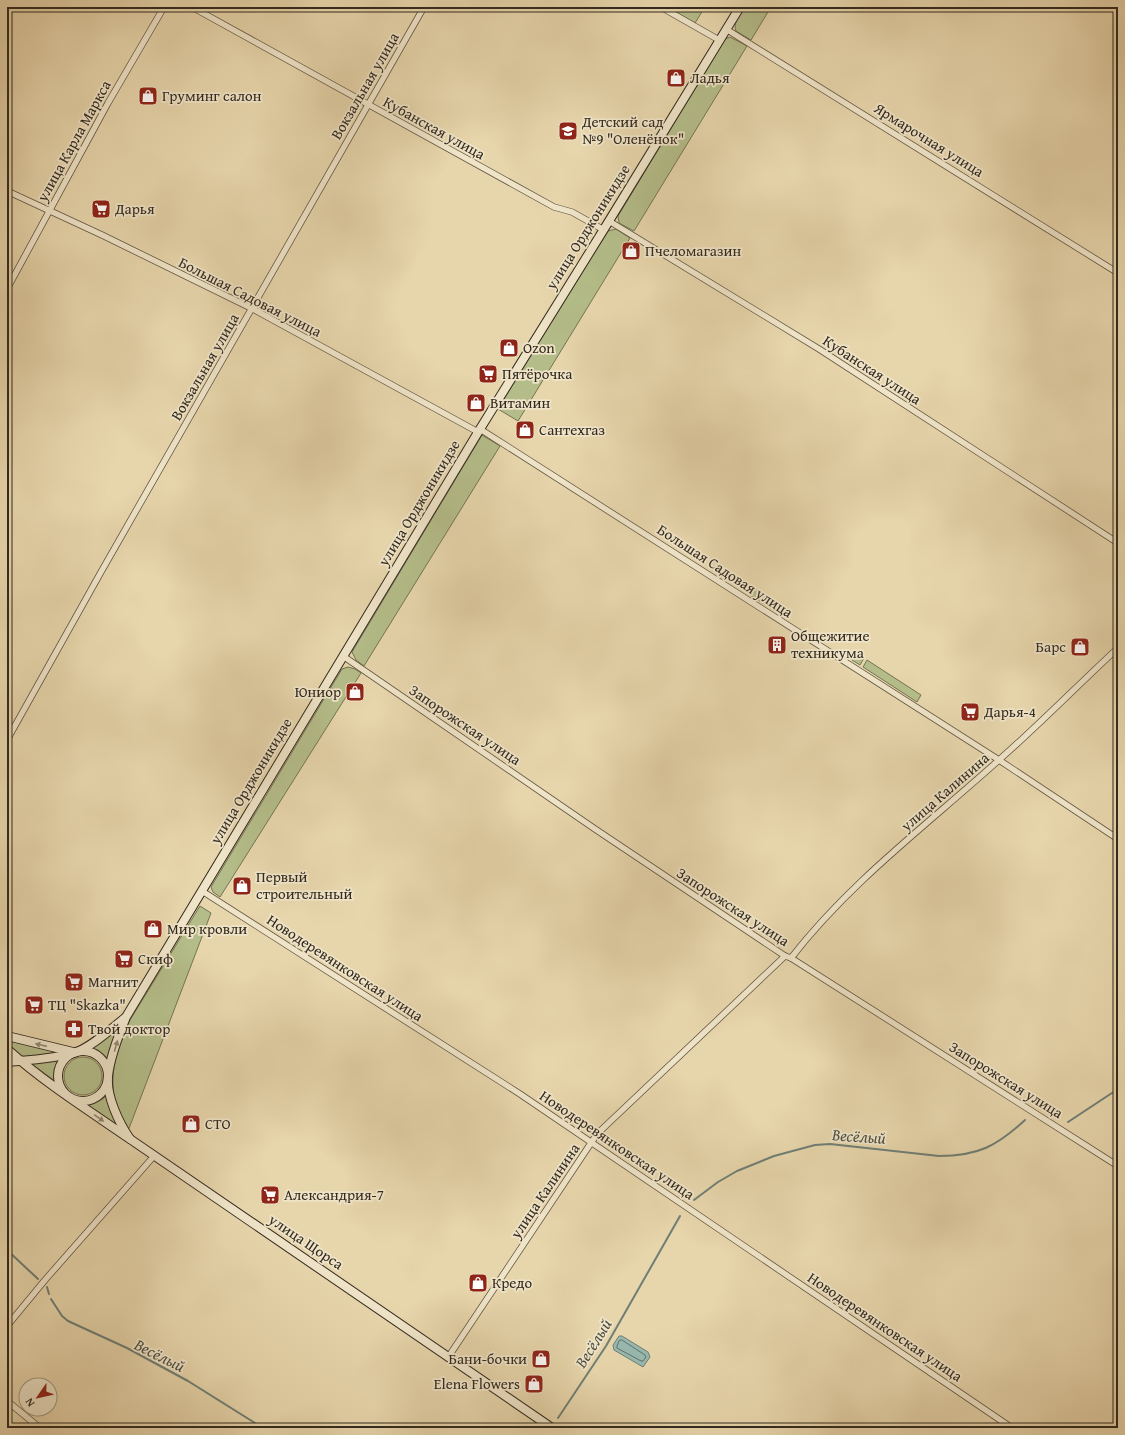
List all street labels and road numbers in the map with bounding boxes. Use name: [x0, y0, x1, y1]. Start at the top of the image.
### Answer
street label: Вокзальная улица: [325, 28, 404, 143]
street label: улица Карла Маркса: [31, 76, 116, 206]
street label: Кубанская улица: [380, 91, 490, 165]
street label: Ярмарочная улица: [870, 97, 989, 182]
street label: улица Орджоникидзе: [540, 160, 635, 294]
street label: Большая Садовая улица: [175, 251, 326, 342]
street label: Вокзальная улица: [165, 309, 244, 424]
street label: Кубанская улица: [819, 330, 926, 410]
street label: улица Орджоникидзе: [372, 436, 465, 571]
street label: Большая Садовая улица: [653, 519, 798, 623]
street label: Запорожская улица: [405, 679, 526, 770]
street label: улица Орджоникидзе: [204, 714, 297, 849]
street label: улица Калинина: [895, 747, 994, 837]
street label: Запорожская улица: [673, 862, 795, 951]
street label: Новодеревянковская улица: [263, 909, 428, 1027]
street label: Запорожская улица: [945, 1036, 1068, 1124]
street label: Новодеревянковская улица: [536, 1085, 699, 1205]
street label: улица Калинина: [504, 1138, 585, 1243]
street label: улица Щорса: [264, 1208, 349, 1275]
street label: Новодеревянковская улица: [804, 1267, 967, 1387]

